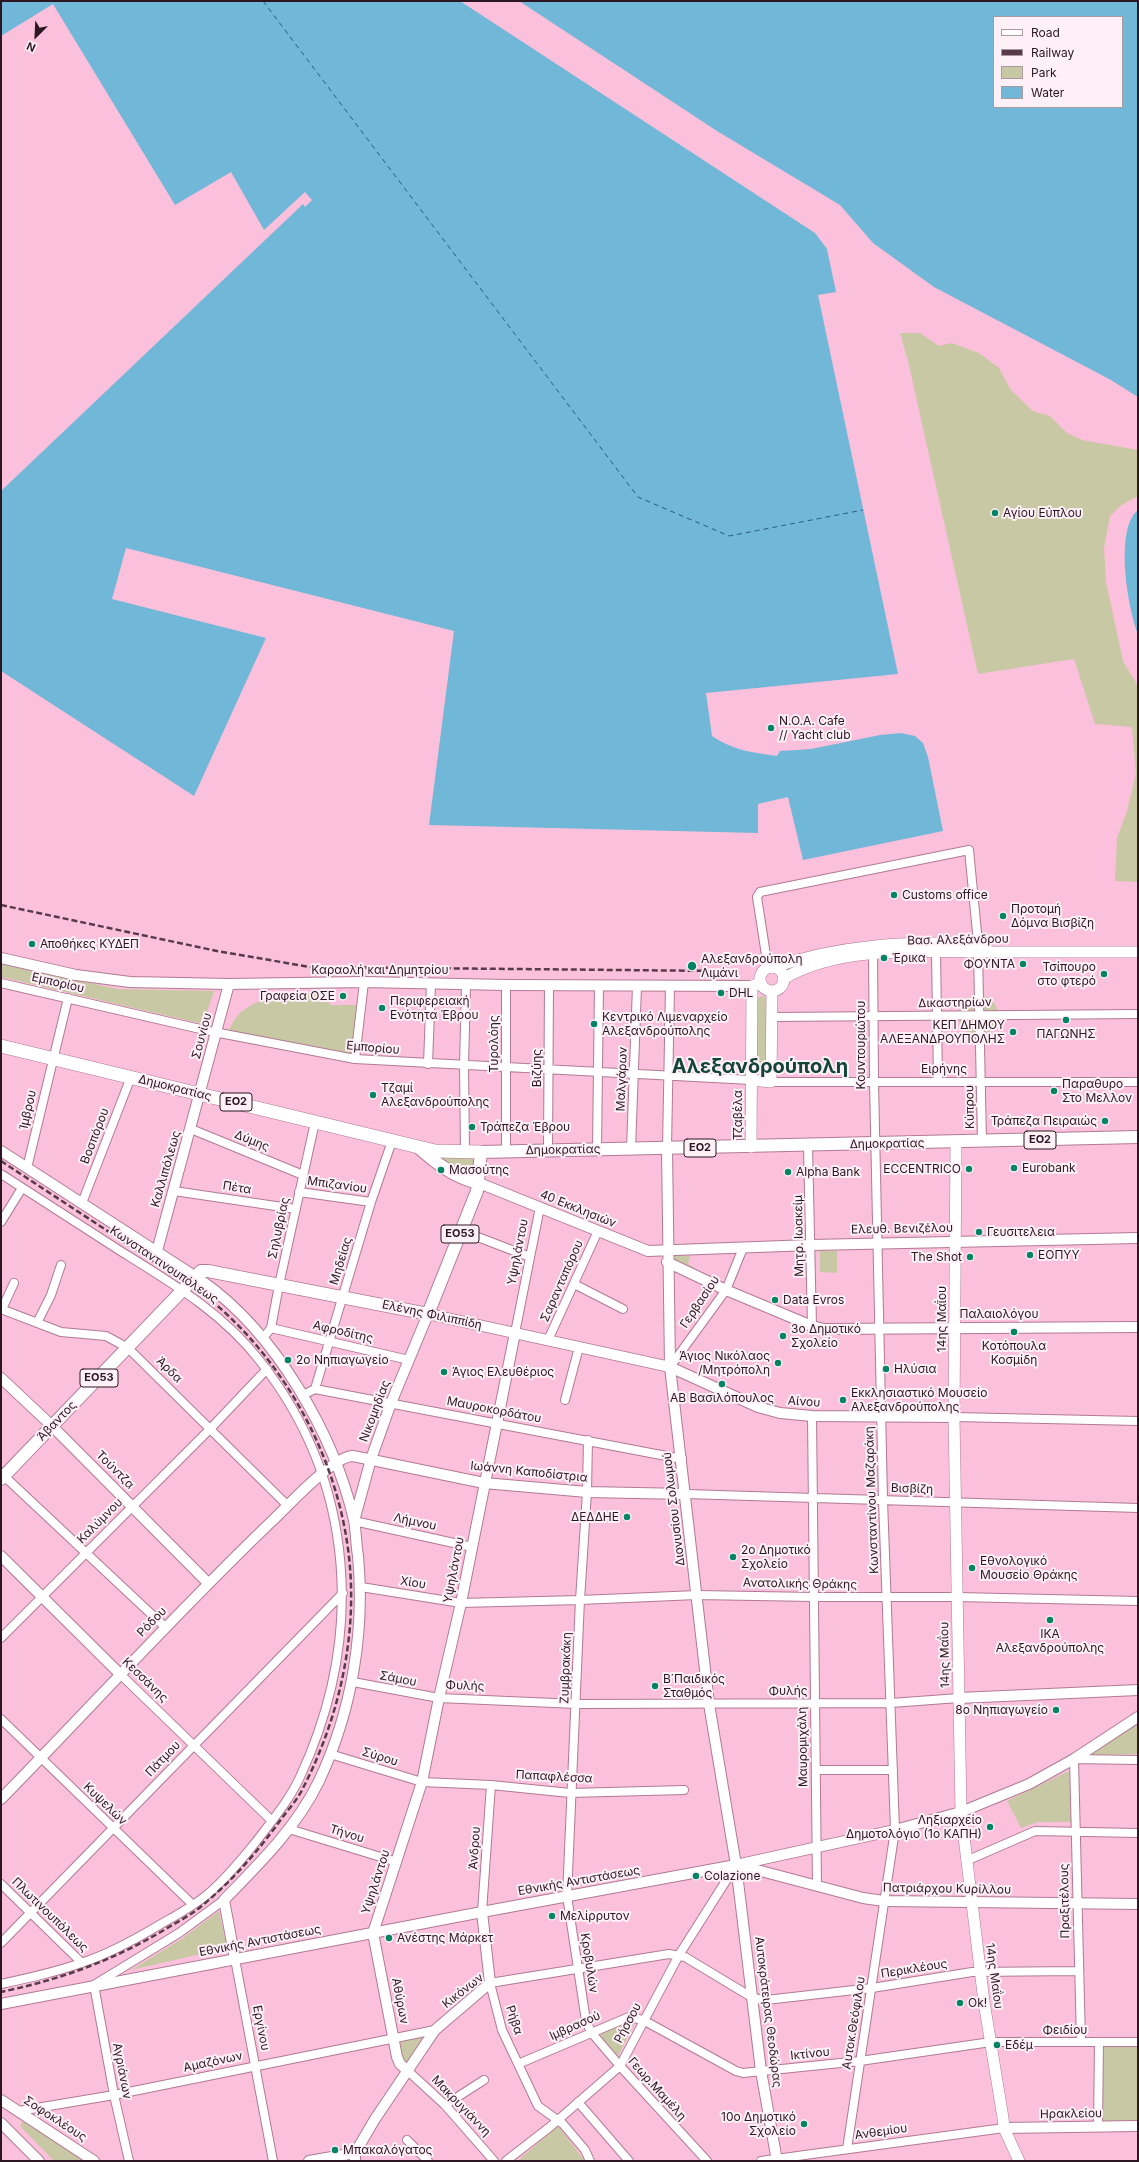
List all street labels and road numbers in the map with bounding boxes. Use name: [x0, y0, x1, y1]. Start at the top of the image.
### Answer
street label: Βασ. Αλεξάνδρου: [907, 932, 1009, 948]
street label: Καραολή και Δημητρίου: [311, 963, 449, 977]
street label: Εμπορίου: [30, 970, 86, 996]
street label: Δικαστηρίων: [918, 995, 992, 1011]
street label: Κουντουριώτου: [854, 1001, 868, 1089]
street label: Σουνίου: [189, 1011, 215, 1061]
street label: Τυρολόης: [487, 1015, 501, 1073]
street label: Εμπορίου: [346, 1038, 400, 1058]
street label: Μαλγάρων: [614, 1046, 630, 1112]
street label: Βιζύης: [530, 1049, 544, 1087]
street label: Ειρήνης: [921, 1062, 967, 1076]
street label: Δημοκρατίας: [137, 1072, 213, 1104]
street label: Κύπρου: [962, 1085, 978, 1129]
street label: Ίμβρου: [16, 1089, 40, 1131]
street label: Τζαβέλα: [731, 1090, 745, 1140]
road number: ΕΟ2: [220, 1093, 252, 1111]
street label: Βοσπόρου: [78, 1106, 112, 1166]
street label: Δύμης: [233, 1128, 271, 1154]
street label: Καλλιπόλεως: [148, 1129, 184, 1209]
road number: ΕΟ2: [1024, 1131, 1056, 1149]
street label: Δημοκρατίας: [849, 1136, 925, 1152]
road number: ΕΟ2: [684, 1139, 716, 1157]
street label: Δημοκρατίας: [525, 1142, 601, 1158]
street label: Μπιζανίου: [306, 1174, 368, 1196]
street label: Πέτα: [222, 1179, 252, 1197]
street label: 40 Εκκλησιών: [538, 1187, 618, 1231]
street label: Μητρ. Ιωακείμ: [791, 1195, 807, 1277]
street label: Σηλυβρίας: [265, 1196, 293, 1260]
street label: Υψηλάντου: [505, 1218, 531, 1286]
street label: Ελευθ. Βενιζέλου: [851, 1221, 953, 1237]
street label: Κωνσταντινουπόλεως: [107, 1223, 221, 1307]
road number: ΕΟ53: [441, 1225, 479, 1243]
street label: Μηδείας: [327, 1235, 355, 1287]
street label: Σαρανταπόρου: [538, 1238, 586, 1324]
street label: Γερβασίου: [677, 1273, 723, 1331]
street label: 14ης Μαΐου: [935, 1286, 949, 1352]
street label: Ελένης Φιλιππίδη: [381, 1297, 483, 1333]
street label: Παλαιολόγου: [960, 1307, 1038, 1321]
street label: Αφροδίτης: [311, 1318, 375, 1346]
street label: Άρδα: [153, 1354, 185, 1386]
road number: ΕΟ53: [80, 1369, 118, 1387]
street label: Νικομηδίας: [357, 1378, 393, 1444]
street label: Μαυροκορδάτου: [446, 1394, 542, 1426]
street label: Αίνου: [787, 1394, 821, 1410]
street label: Άβαντος: [34, 1398, 80, 1444]
street label: Κωνσταντίνου Μαζαράκη: [862, 1426, 882, 1574]
street label: Τούντζα: [93, 1448, 137, 1492]
street label: Διονυσίου Σολωμού: [660, 1451, 688, 1567]
street label: Ιωάννη Καποδίστρια: [470, 1459, 588, 1485]
street label: Βισβίζη: [891, 1481, 933, 1497]
street label: Καλύμνου: [74, 1495, 126, 1547]
street label: Λήμνου: [392, 1510, 438, 1534]
street label: Υψηλάντου: [441, 1536, 467, 1604]
street label: Χίου: [399, 1574, 427, 1592]
street label: Ανατολικής Θράκης: [743, 1576, 857, 1592]
street label: Ρόδου: [134, 1604, 170, 1640]
street label: 14ης Μαΐου: [937, 1622, 953, 1688]
street label: Ζυμβρακάκη: [558, 1632, 574, 1704]
street label: Κεσσάνης: [119, 1655, 171, 1705]
street label: Σάμου: [378, 1668, 418, 1690]
street label: Φυλής: [445, 1678, 485, 1694]
street label: Φυλής: [768, 1684, 808, 1698]
street label: Μαυρομιχάλη: [795, 1707, 811, 1787]
street label: Πάτμου: [143, 1738, 183, 1780]
street label: Σύρου: [360, 1745, 400, 1769]
street label: Παπαφλέσσα: [515, 1768, 593, 1786]
street label: Κυψελών: [80, 1780, 130, 1828]
street label: Τήνου: [328, 1822, 366, 1846]
street label: Άνδρου: [466, 1826, 484, 1870]
street label: Υψηλάντου: [359, 1848, 393, 1916]
street label: Εθνικής Αντιστάσεως: [517, 1863, 641, 1899]
street label: Πραξιτέλους: [1057, 1863, 1073, 1939]
street label: Πλωτινουπόλεως: [9, 1875, 91, 1955]
street label: Πατριάρχου Κυρίλλου: [883, 1881, 1011, 1897]
street label: Εθνικής Αντιστάσεως: [198, 1922, 322, 1960]
street label: Κροβυλών: [577, 1932, 601, 1994]
street label: Αυτοκράτειρας Θεοδώρας: [752, 1936, 784, 2088]
street label: 14ης Μαΐου: [982, 1942, 1006, 2010]
street label: Περικλέους: [880, 1957, 948, 1981]
street label: Κικόνων: [440, 1970, 486, 2012]
street label: Αυτοκ.Θεόφιλου: [840, 1975, 868, 2071]
street label: Αθύρων: [388, 1977, 412, 2025]
street label: Ρήσσου: [611, 2000, 645, 2046]
street label: Εργίνου: [250, 2004, 272, 2052]
street label: Ρήβα: [503, 2004, 525, 2036]
street label: Ιμβρασού: [547, 2008, 603, 2044]
street label: Φειδίου: [1043, 2023, 1087, 2037]
street label: Αγριάνων: [110, 2042, 134, 2100]
street label: Ικτίνου: [790, 2045, 830, 2063]
street label: Αμαζόνων: [182, 2049, 244, 2075]
street label: Γεωρ.Μαμέλη: [625, 2054, 689, 2124]
street label: Μακρυγιάννη: [428, 2073, 494, 2139]
street label: Σοφοκλέους: [21, 2093, 89, 2145]
street label: Ηρακλείου: [1040, 2106, 1102, 2122]
street label: Ανθεμίου: [854, 2121, 908, 2143]

